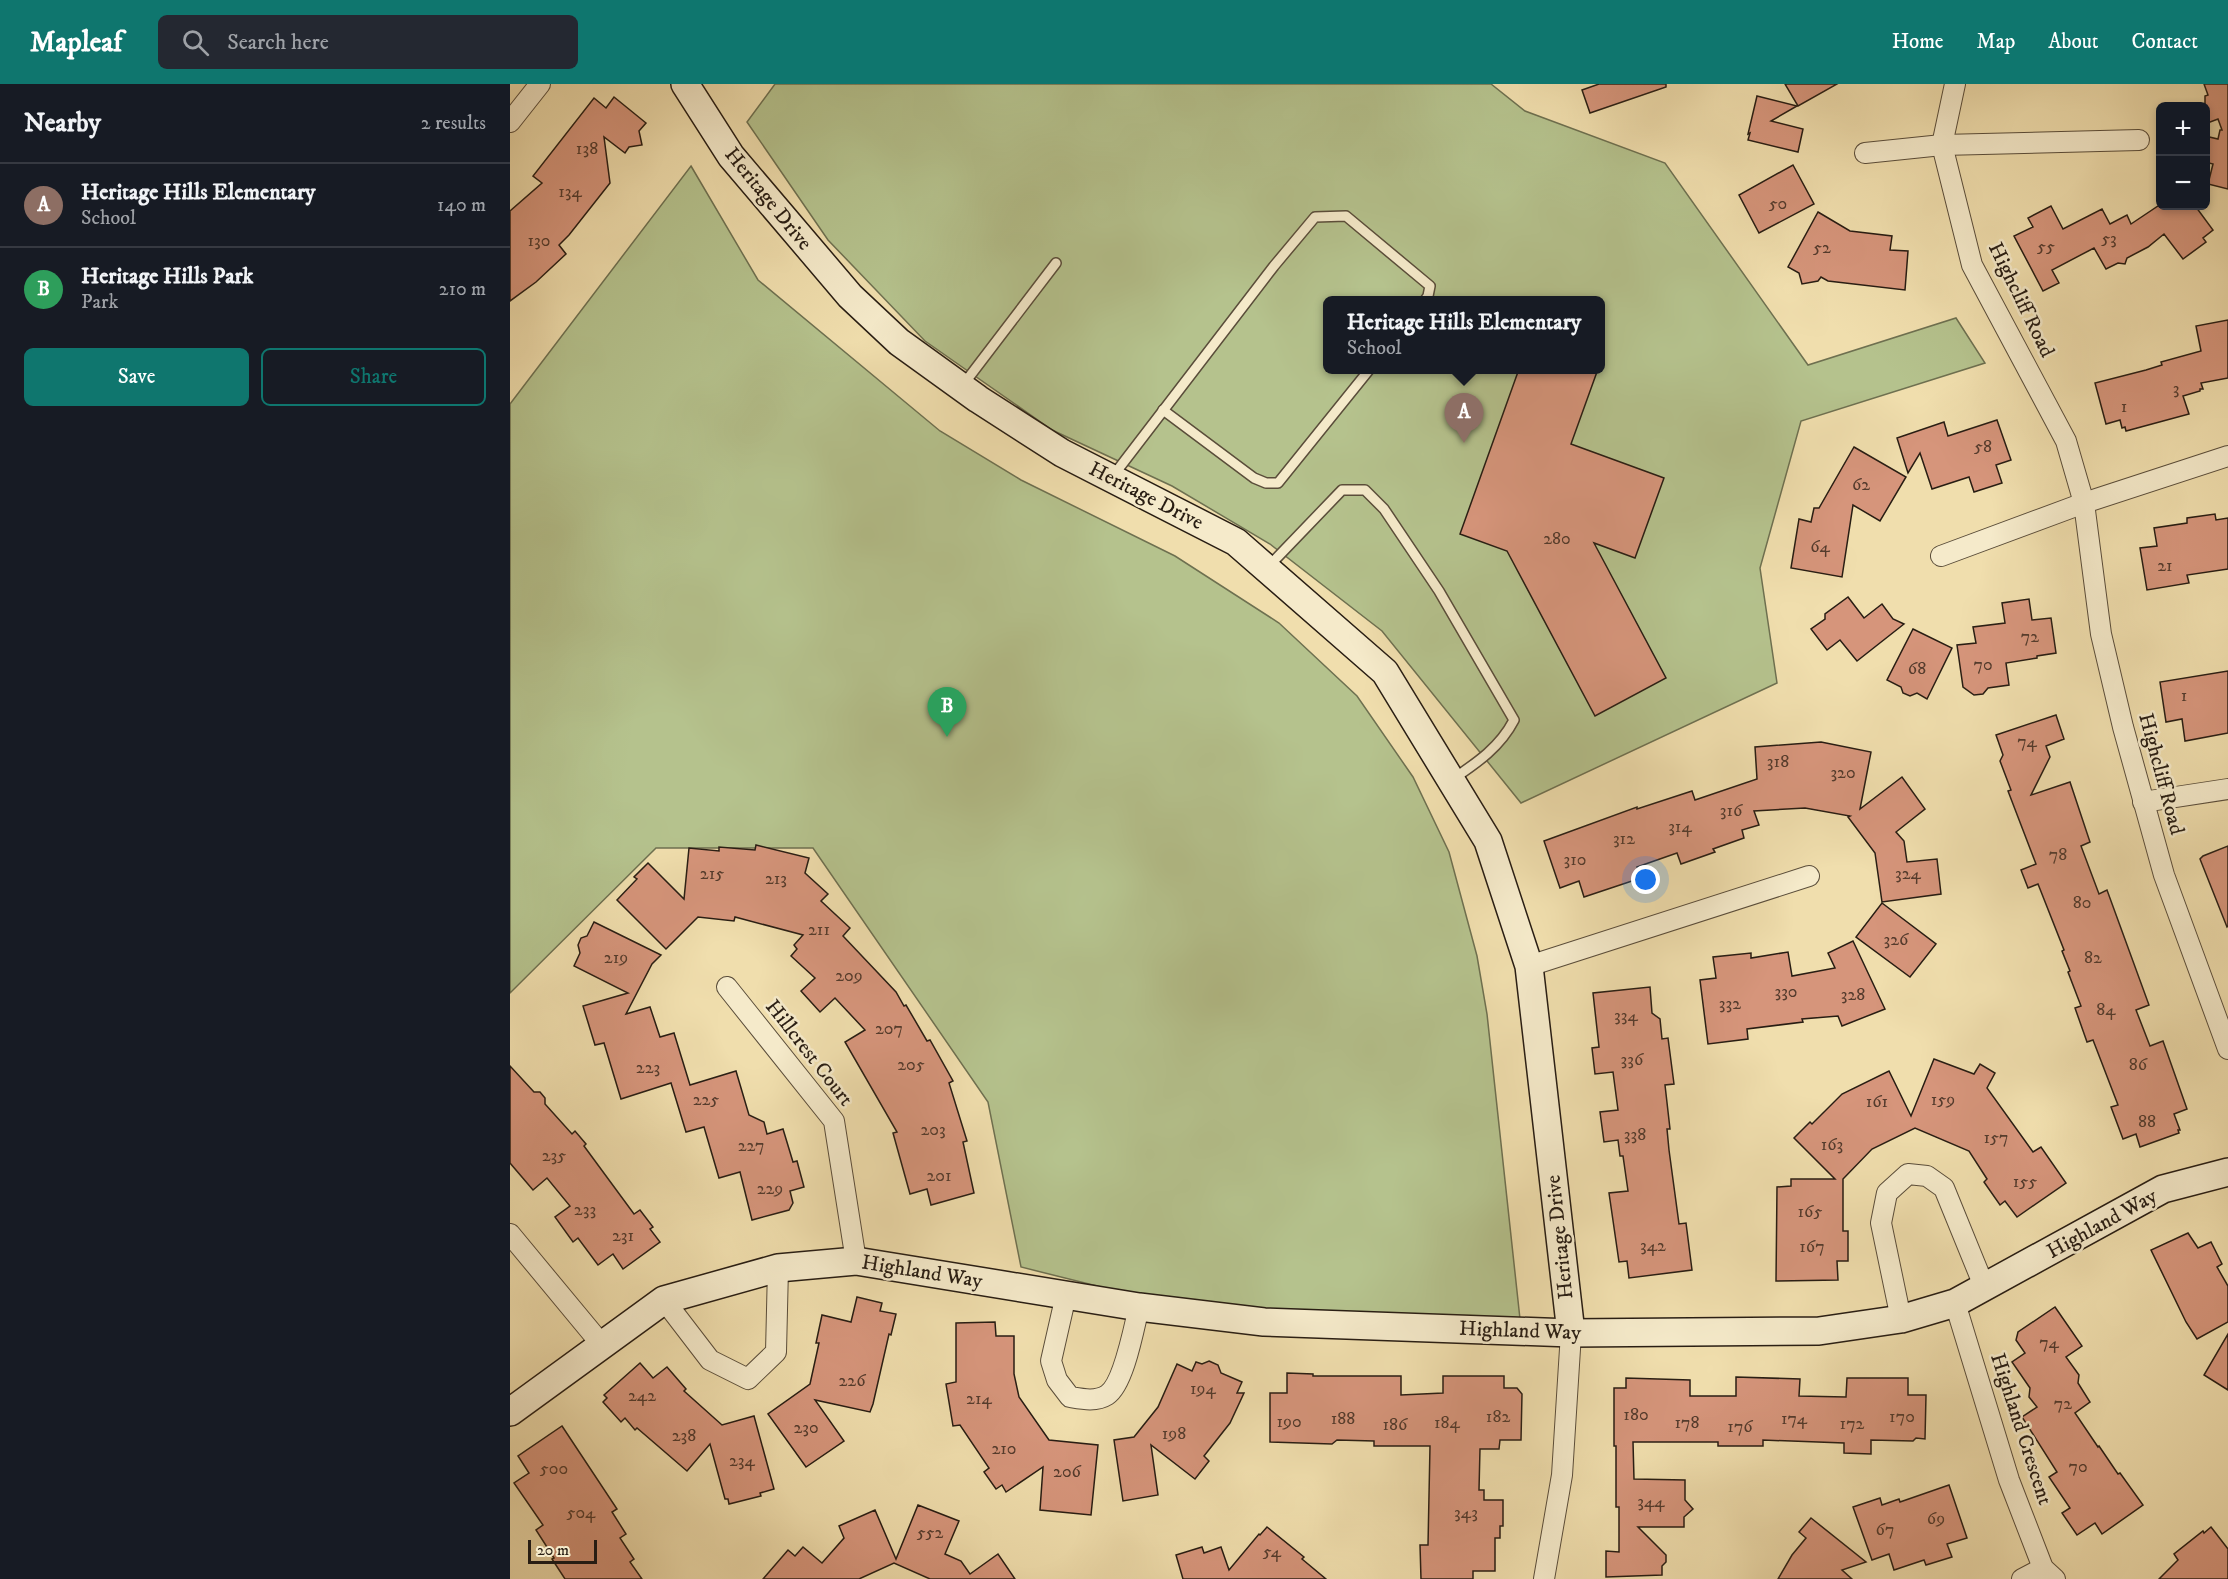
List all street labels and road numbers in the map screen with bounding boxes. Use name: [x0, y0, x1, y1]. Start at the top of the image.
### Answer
street label: Heritage Drive: [719, 142, 818, 256]
street label: Highcliff Road: [1982, 238, 2060, 362]
street label: Heritage Drive: [1084, 456, 1208, 536]
street label: Highcliff Road: [2132, 710, 2190, 838]
street label: Hillcrest Court: [759, 994, 859, 1112]
street label: Heritage Drive: [1541, 1173, 1579, 1301]
street label: Highland Way: [2042, 1183, 2163, 1265]
street label: Highland Way: [860, 1250, 985, 1295]
street label: Highland Way: [1458, 1316, 1583, 1346]
street label: Highland Crescent: [1984, 1350, 2058, 1508]

